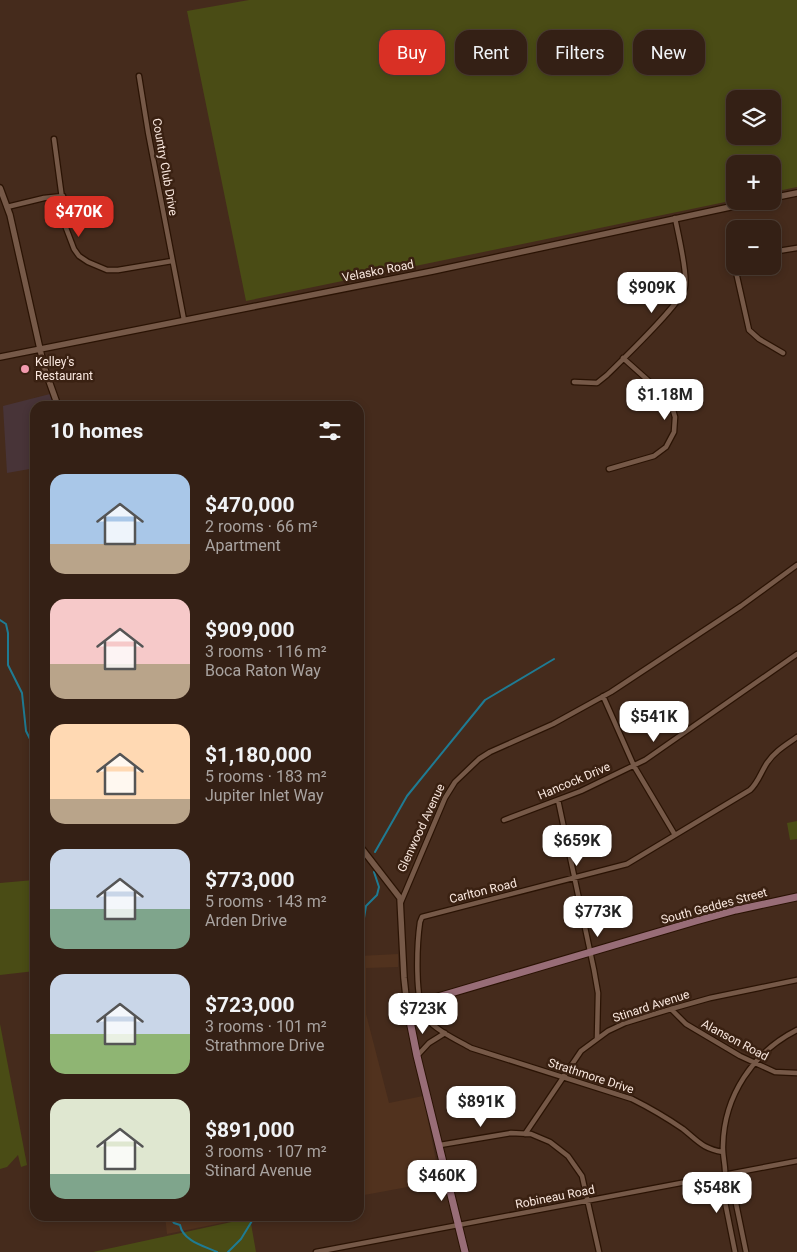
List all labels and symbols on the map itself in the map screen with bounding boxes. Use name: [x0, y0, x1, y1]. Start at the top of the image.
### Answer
street label: Country Club Drive: [150, 117, 180, 217]
pin: $470K: [44, 196, 114, 238]
street label: Velasko Road: [341, 257, 415, 285]
pin: $909K: [617, 272, 687, 314]
place label: Kelley's Restaurant: [35, 355, 93, 383]
marker: Kelley's Restaurant: [19, 363, 31, 375]
pin: $1.18M: [624, 378, 706, 421]
pin: $541K: [619, 700, 689, 743]
street label: Hancock Drive: [536, 759, 612, 803]
street label: Glenwood Avenue: [394, 782, 448, 874]
pin: $659K: [542, 824, 612, 867]
street label: Carlton Road: [448, 876, 518, 906]
street label: South Geddes Street: [659, 885, 769, 927]
pin: $773K: [563, 896, 633, 938]
street label: Stinard Avenue: [611, 987, 691, 1025]
pin: $723K: [388, 992, 458, 1035]
street label: Alanson Road: [699, 1016, 771, 1064]
street label: Strathmore Drive: [546, 1056, 636, 1096]
pin: $891K: [446, 1086, 516, 1128]
pin: $460K: [407, 1160, 477, 1202]
pin: $548K: [682, 1172, 752, 1214]
street label: Robineau Road: [514, 1182, 596, 1212]

